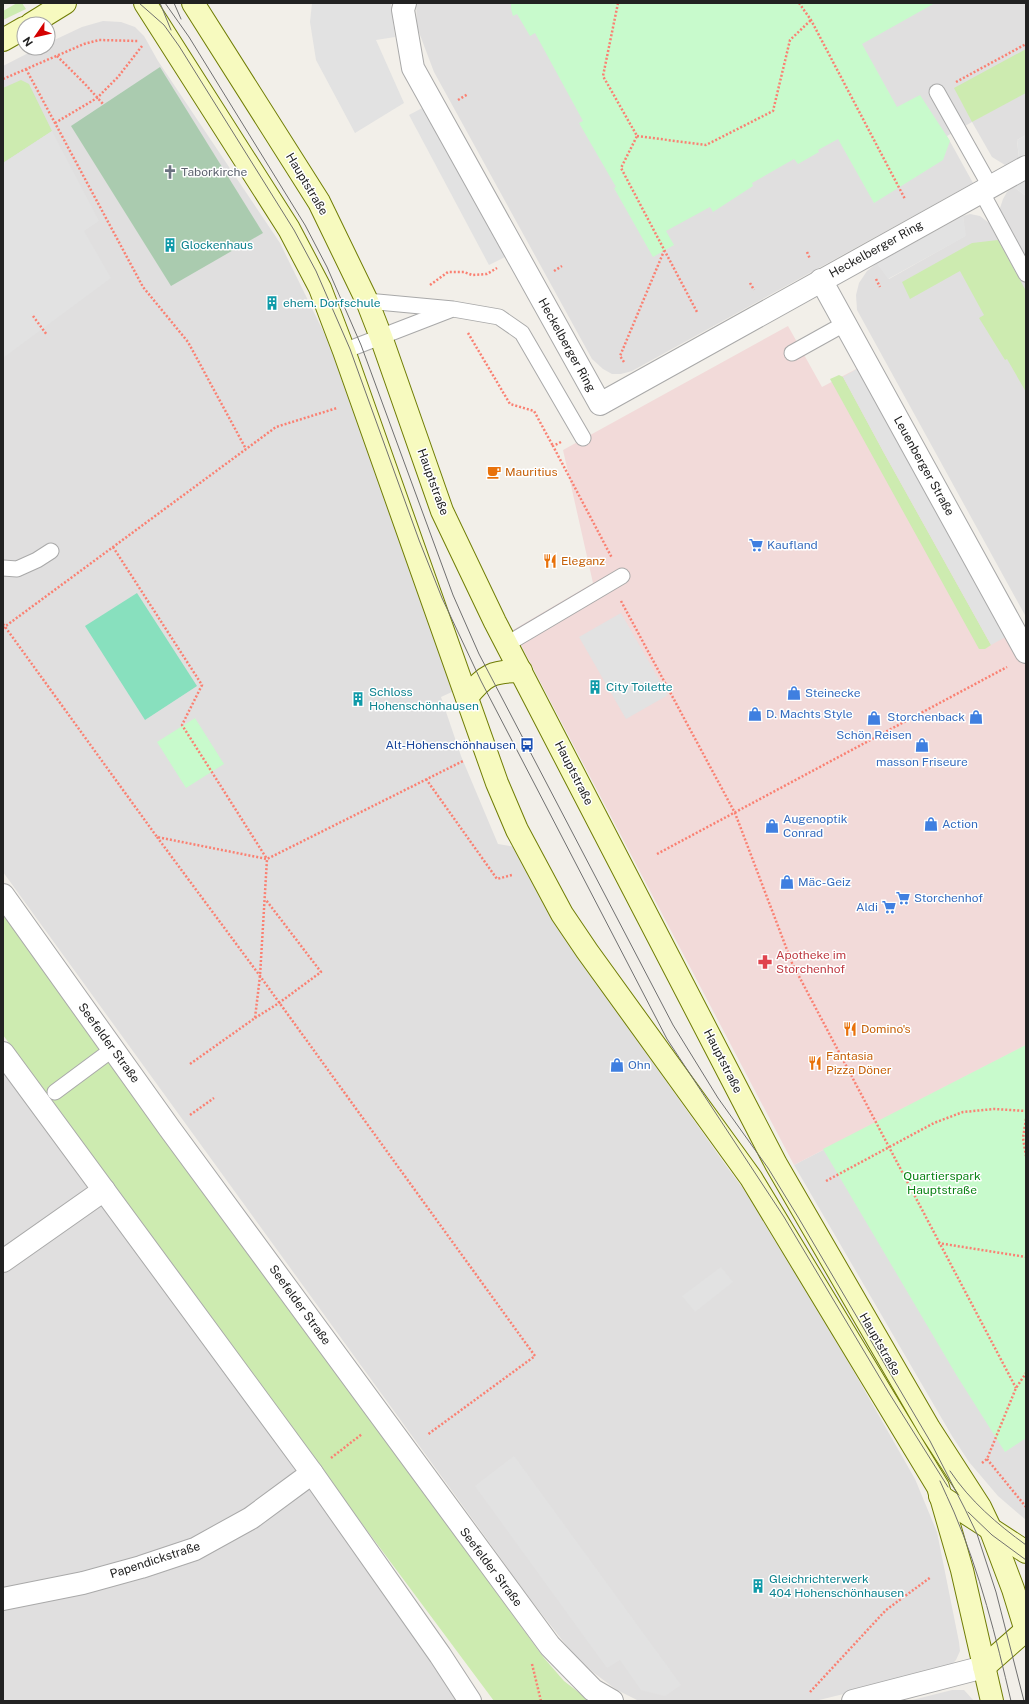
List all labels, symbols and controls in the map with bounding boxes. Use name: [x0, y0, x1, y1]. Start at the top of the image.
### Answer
north arrow: [16, 16, 56, 56]
text: N: [20, 35, 35, 49]
street label: Hauptstraße: [283, 150, 331, 218]
church icon: Taborkirche: [162, 164, 178, 180]
place label: Taborkirche: [181, 165, 247, 179]
street label: Heckelberger Ring: [827, 217, 925, 281]
building icon: Glockenhaus: [162, 237, 178, 253]
place label: Glockenhaus: [181, 238, 253, 252]
building icon: ehem. Dorfschule: [264, 295, 280, 311]
place label: ehem. Dorfschule: [283, 296, 381, 310]
street label: Heckelberger Ring: [535, 296, 599, 394]
street label: Leuenberger Straße: [891, 414, 957, 518]
street label: Hauptstraße: [414, 447, 452, 517]
cafe icon: Mauritius: [486, 464, 502, 480]
place label: Mauritius: [505, 465, 558, 479]
supermarket icon: Kaufland: [748, 537, 764, 553]
place label: Kaufland: [767, 538, 818, 552]
restaurant icon: Eleganz: [542, 553, 558, 569]
place label: Eleganz: [561, 554, 605, 568]
building icon: City Toilette: [587, 679, 603, 695]
place label: City Toilette: [606, 680, 673, 694]
place label: Schloss Hohenschönhausen: [369, 685, 479, 713]
shop icon: Steinecke: [786, 685, 802, 701]
place label: Steinecke: [805, 686, 861, 700]
building icon: Schloss Hohenschönhausen: [350, 691, 366, 707]
shop icon: D. Machts Style: [747, 706, 763, 722]
place label: D. Machts Style: [766, 707, 853, 721]
shop icon: Storchenback: [968, 709, 984, 725]
shop icon: Schön Reisen: [866, 710, 882, 726]
place label: Storchenback: [887, 710, 965, 724]
place label: Schön Reisen: [836, 728, 912, 742]
bus stop icon: Alt-Hohenschönhausen: [519, 737, 535, 753]
shop icon: masson Friseure: [914, 737, 930, 753]
place label: Alt-Hohenschönhausen: [385, 738, 516, 752]
street label: Hauptstraße: [552, 739, 596, 808]
place label: masson Friseure: [876, 755, 968, 769]
place label: Augenoptik Conrad: [783, 812, 848, 840]
shop icon: Action: [923, 816, 939, 832]
place label: Action: [942, 817, 978, 831]
shop icon: Augenoptik Conrad: [764, 818, 780, 834]
shop icon: Mäc-Geiz: [779, 874, 795, 890]
place label: Mäc-Geiz: [798, 875, 851, 889]
supermarket icon: Storchenhof: [895, 890, 911, 906]
place label: Storchenhof: [914, 891, 983, 905]
supermarket icon: Aldi: [881, 899, 897, 915]
place label: Aldi: [856, 900, 878, 914]
place label: Apotheke im Storchenhof: [776, 948, 846, 976]
pharmacy icon: Apotheke im Storchenhof: [757, 954, 773, 970]
street label: Seefelder Straße: [75, 1000, 143, 1086]
restaurant icon: Domino's: [842, 1021, 858, 1037]
place label: Domino's: [861, 1022, 911, 1036]
street label: Hauptstraße: [701, 1027, 745, 1096]
place label: Fantasia Pizza Döner: [826, 1049, 892, 1077]
restaurant icon: Fantasia Pizza Döner: [807, 1055, 823, 1071]
shop icon: Ohn: [609, 1057, 625, 1073]
place label: Ohn: [628, 1058, 651, 1072]
park label: Quartierspark Hauptstraße: [903, 1169, 981, 1197]
street label: Seefelder Straße: [266, 1262, 334, 1348]
street label: Hauptstraße: [856, 1310, 904, 1378]
street label: Seefelder Straße: [457, 1525, 525, 1609]
street label: Papendickstraße: [108, 1539, 202, 1581]
place label: Gleichrichterwerk 404 Hohenschönhausen: [769, 1572, 904, 1600]
building icon: Gleichrichterwerk 404 Hohenschönhausen: [750, 1578, 766, 1594]

